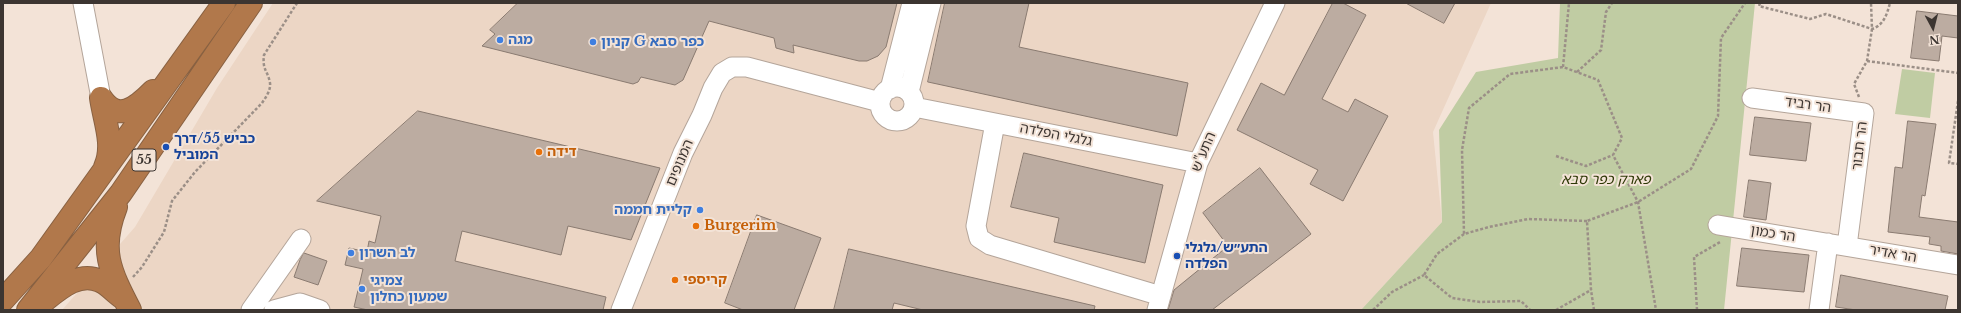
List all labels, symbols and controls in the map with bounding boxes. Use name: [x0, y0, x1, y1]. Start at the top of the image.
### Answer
north arrow: [1913, 8, 1953, 48]
place label: מגה: [508, 32, 533, 48]
text: N: [1928, 32, 1940, 47]
place label: קניון G כפר סבא: [601, 34, 704, 50]
marker: מגה: [495, 35, 505, 45]
marker: קניון G כפר סבא: [588, 37, 598, 47]
street label: הר רביד: [1784, 93, 1832, 117]
street label: גלגלי הפלדה: [1018, 120, 1094, 150]
street label: הר תבור: [1849, 121, 1871, 171]
street label: התע"ש: [1188, 130, 1220, 174]
place label: כביש 55/דרך המוביל: [174, 131, 255, 164]
street label: המנופים: [663, 137, 697, 189]
marker: כביש 55/דרך המוביל: [161, 142, 171, 152]
place label: דידה: [547, 144, 577, 160]
marker: דידה: [534, 147, 544, 157]
road number: 55: [132, 149, 156, 171]
park label: פארק כפר סבא: [1561, 172, 1651, 188]
place label: קליית חממה: [614, 202, 692, 218]
marker: קליית חממה: [695, 205, 705, 215]
place label: Burgerim: [704, 218, 776, 234]
marker: Burgerim: [691, 221, 701, 231]
street label: הר כמון: [1749, 222, 1797, 246]
place label: התע״ש/גלגלי הפלדה: [1185, 240, 1268, 272]
street label: הר אדיר: [1868, 242, 1918, 266]
place label: לב השרון: [359, 245, 416, 261]
marker: לב השרון: [346, 248, 356, 258]
marker: התע״ש/גלגלי הפלדה: [1172, 251, 1182, 261]
place label: קריספי: [683, 272, 727, 288]
place label: צמיגי שמעון כחלון: [370, 273, 448, 306]
marker: קריספי: [670, 275, 680, 285]
marker: צמיגי שמעון כחלון: [357, 284, 367, 294]

